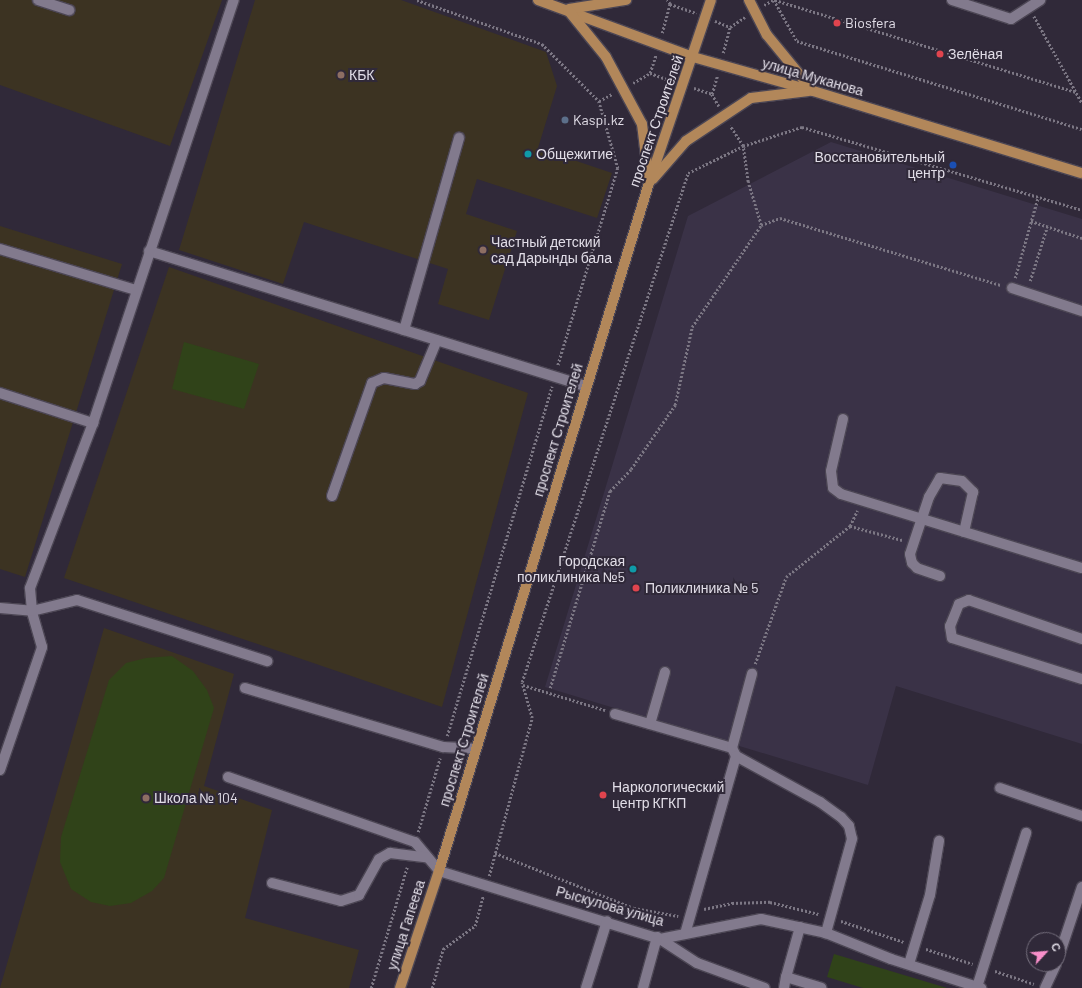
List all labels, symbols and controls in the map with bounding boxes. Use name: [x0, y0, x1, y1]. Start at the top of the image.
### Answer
place label: Biosfera: [845, 15, 896, 31]
marker: Biosfera: [832, 18, 842, 28]
place label: Зелёная: [948, 46, 1003, 62]
marker: Зелёная: [935, 49, 945, 59]
street label: проспект Строителей: [626, 53, 686, 189]
street label: улица Муканова: [760, 54, 866, 100]
place label: КБК: [349, 67, 374, 83]
marker: КБК: [336, 70, 346, 80]
place label: Kaspi.kz: [573, 112, 624, 128]
marker: Kaspi.kz: [560, 115, 570, 125]
place label: Общежитие: [536, 146, 613, 162]
marker: Общежитие: [523, 149, 533, 159]
place label: Восстановительный центр: [814, 149, 945, 182]
marker: Восстановительный центр: [948, 160, 958, 170]
place label: Частный детский сад Дарынды бала: [491, 234, 612, 266]
marker: Частный детский сад Дарынды бала: [478, 245, 488, 255]
street label: проспект Строителей: [530, 361, 586, 499]
place label: Городская поликлиника №5: [517, 553, 625, 586]
marker: Городская поликлиника №5: [628, 564, 638, 574]
place label: Поликлиника № 5: [645, 580, 758, 596]
marker: Поликлиника № 5: [630, 582, 642, 594]
street label: проспект Строителей: [436, 671, 492, 809]
place label: Наркологический центр КГКП: [612, 779, 724, 812]
marker: Наркологический центр КГКП: [597, 789, 609, 801]
place label: Школа № 104: [154, 790, 238, 806]
marker: Школа № 104: [141, 793, 151, 803]
street label: улица Гапеева: [383, 878, 429, 972]
street label: Рыскулова улица: [554, 883, 666, 929]
north arrow: [1026, 932, 1066, 972]
text: С: [1049, 941, 1064, 953]

